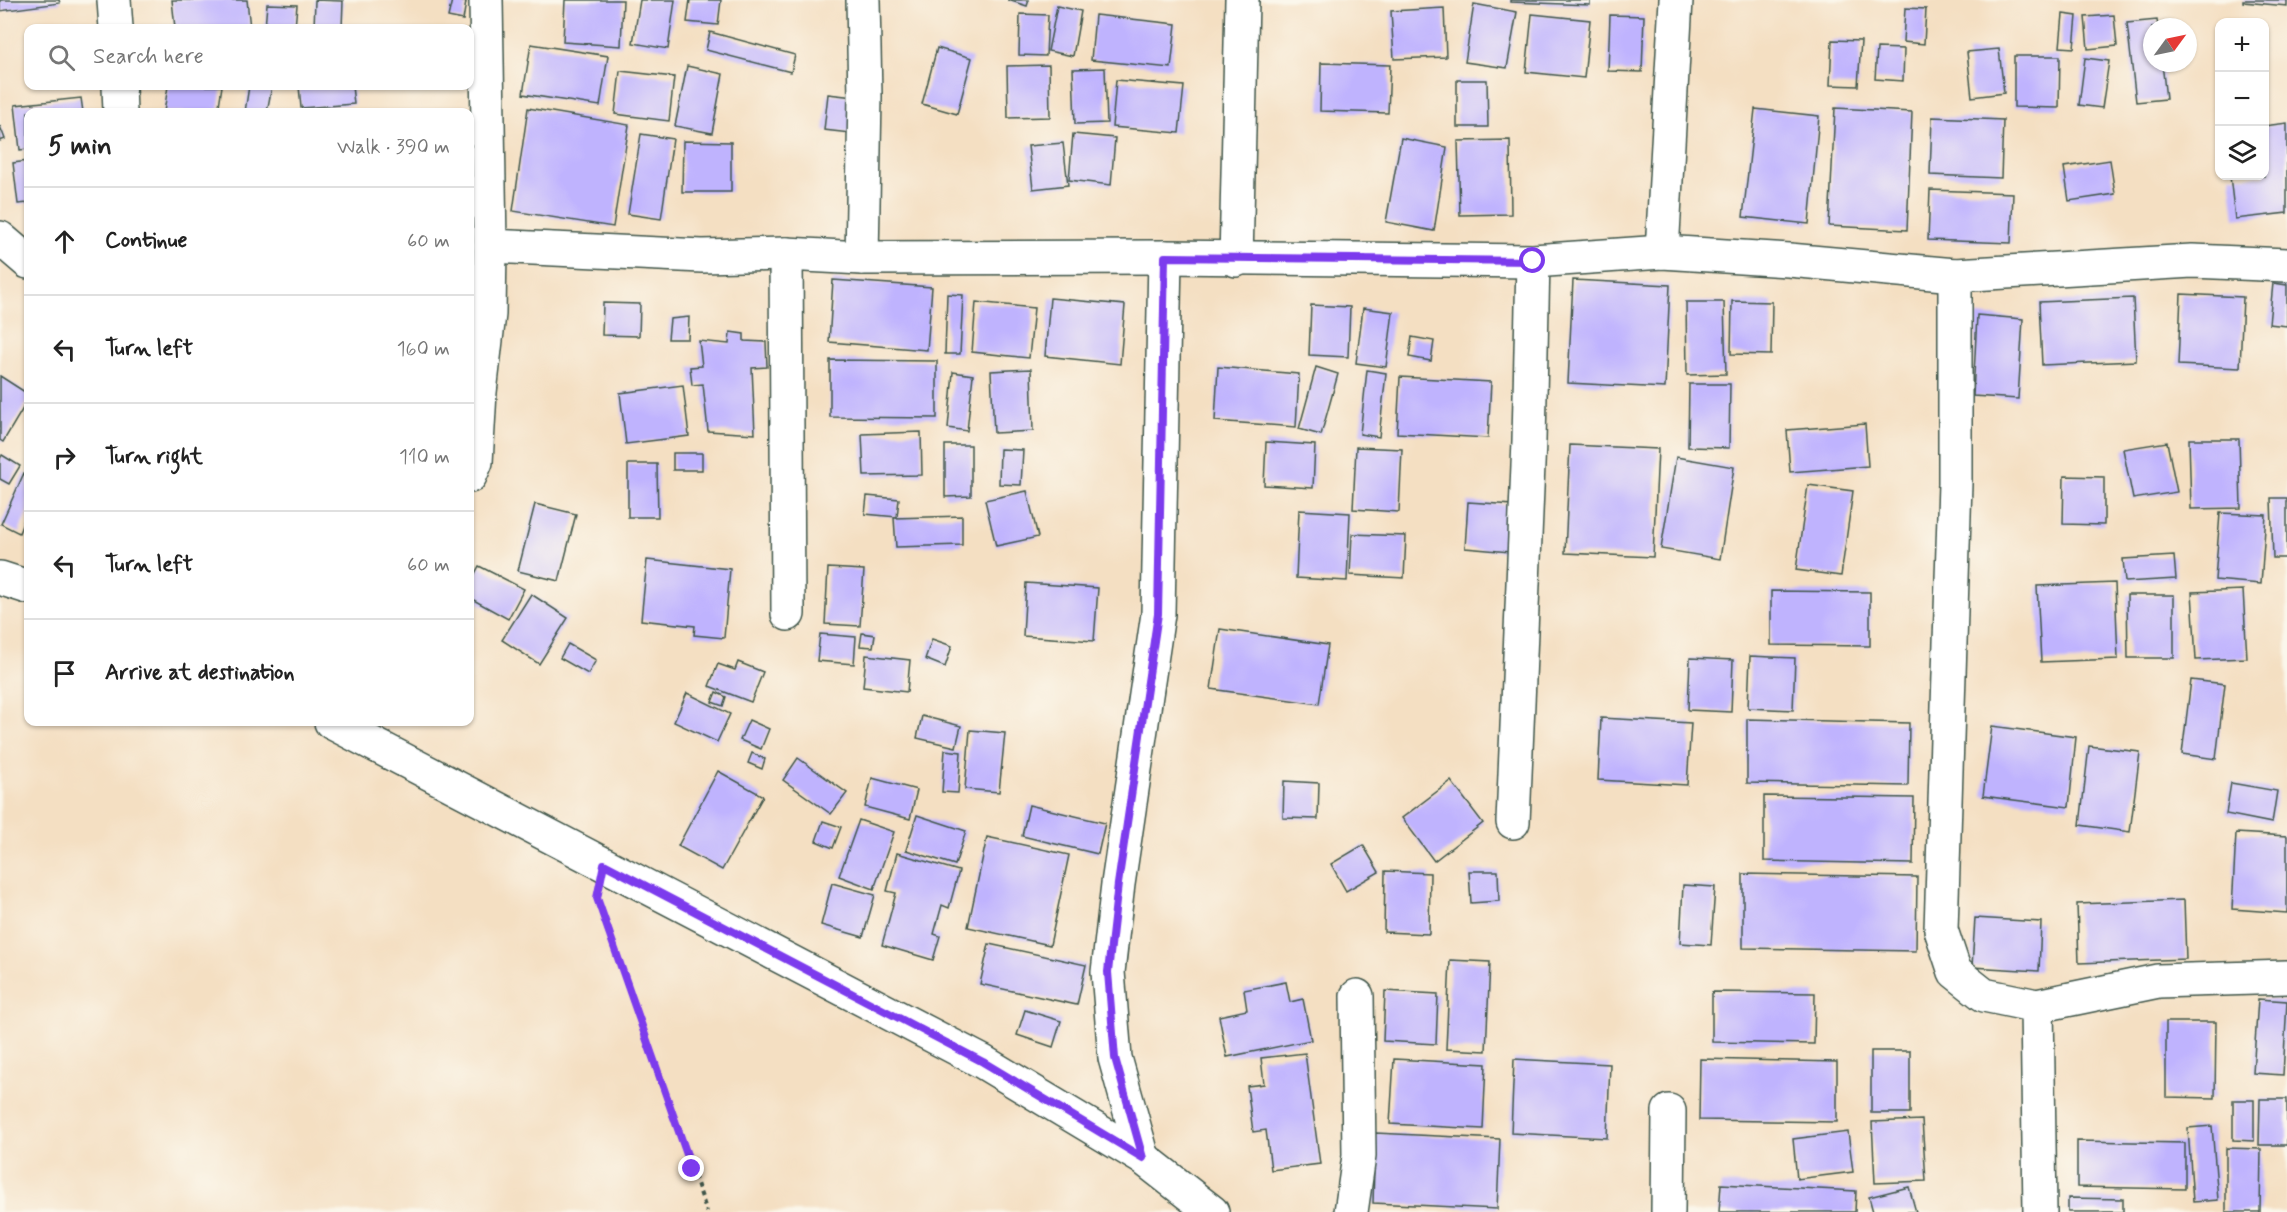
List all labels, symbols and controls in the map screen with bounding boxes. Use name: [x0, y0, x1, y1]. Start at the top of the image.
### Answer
north arrow: [2143, 18, 2197, 72]
map controls: [2215, 18, 2269, 180]
button: +: [2215, 18, 2269, 72]
search box: [24, 24, 474, 90]
icon: search: [45, 41, 78, 74]
text: Search here: [93, 43, 204, 71]
button: −: [2215, 72, 2269, 126]
button: layers: [2215, 126, 2269, 180]
text: 5 min: [48, 130, 112, 164]
text: Walk · 390 m: [337, 134, 450, 161]
icon: ahead: [48, 225, 81, 258]
text: Continue: [105, 227, 187, 255]
text: 60 m: [407, 228, 450, 255]
route start: [1519, 247, 1545, 273]
icon: left: [48, 333, 81, 366]
text: Turn left: [105, 335, 193, 363]
text: 160 m: [397, 336, 450, 363]
icon: right: [48, 441, 81, 474]
text: Turn right: [105, 443, 203, 471]
text: 110 m: [399, 444, 450, 471]
icon: left: [48, 549, 81, 582]
text: Turn left: [105, 551, 193, 579]
text: 60 m: [407, 552, 450, 579]
icon: arrive: [48, 657, 81, 690]
text: Arrive at destination: [105, 659, 295, 687]
route end: [678, 1155, 704, 1181]

